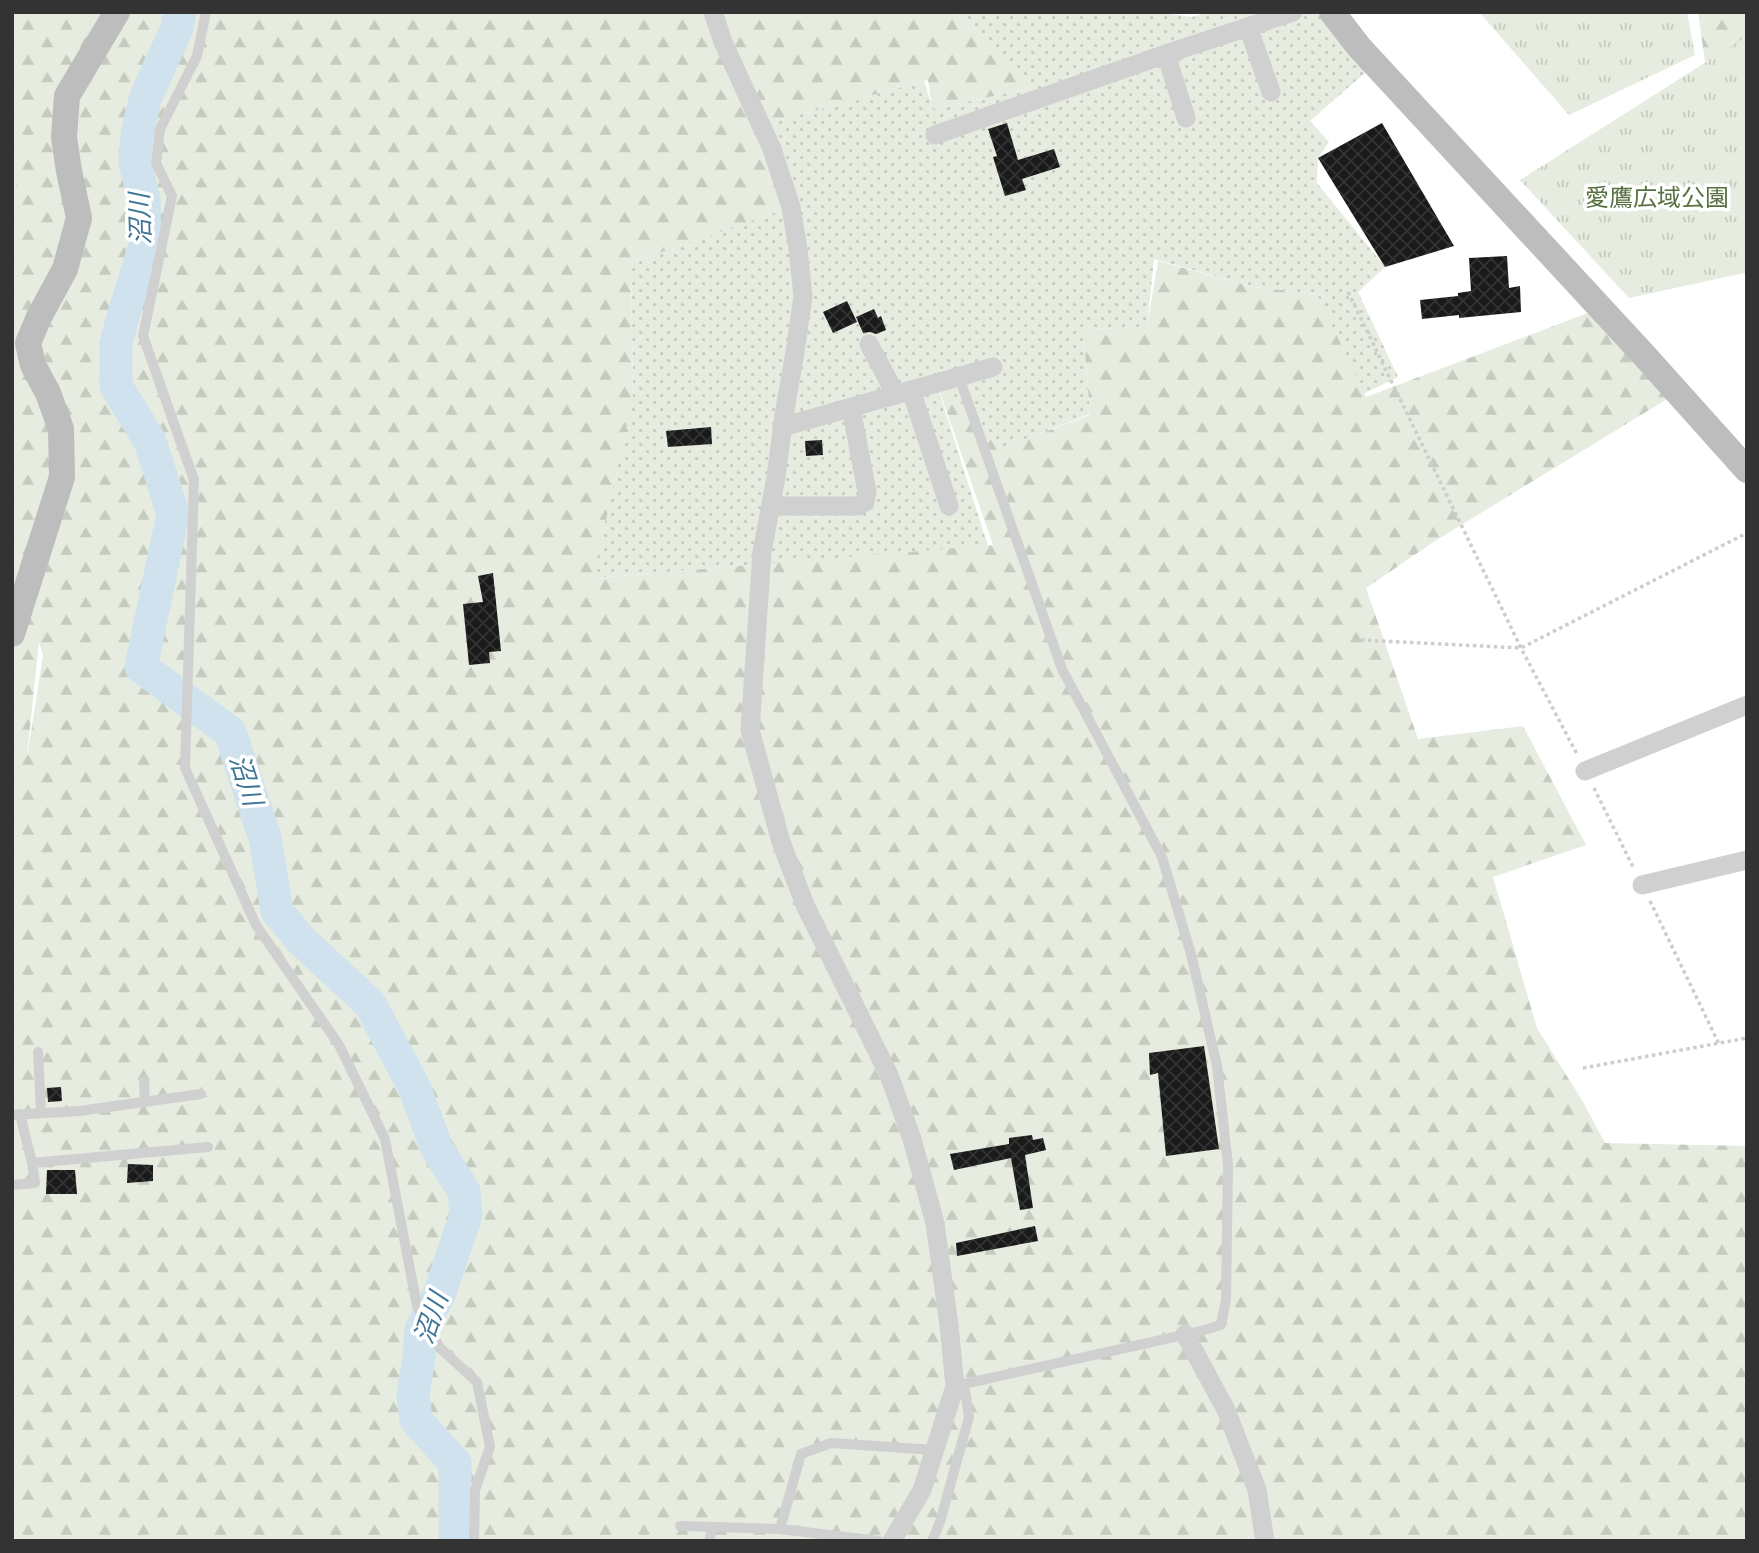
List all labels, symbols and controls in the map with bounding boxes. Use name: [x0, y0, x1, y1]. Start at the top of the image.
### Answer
park label: 愛鷹広域公園: [1585, 183, 1729, 212]
water label: 沼川: [123, 189, 157, 246]
water label: 沼川: [223, 750, 270, 813]
water label: 沼川: [407, 1285, 456, 1348]

